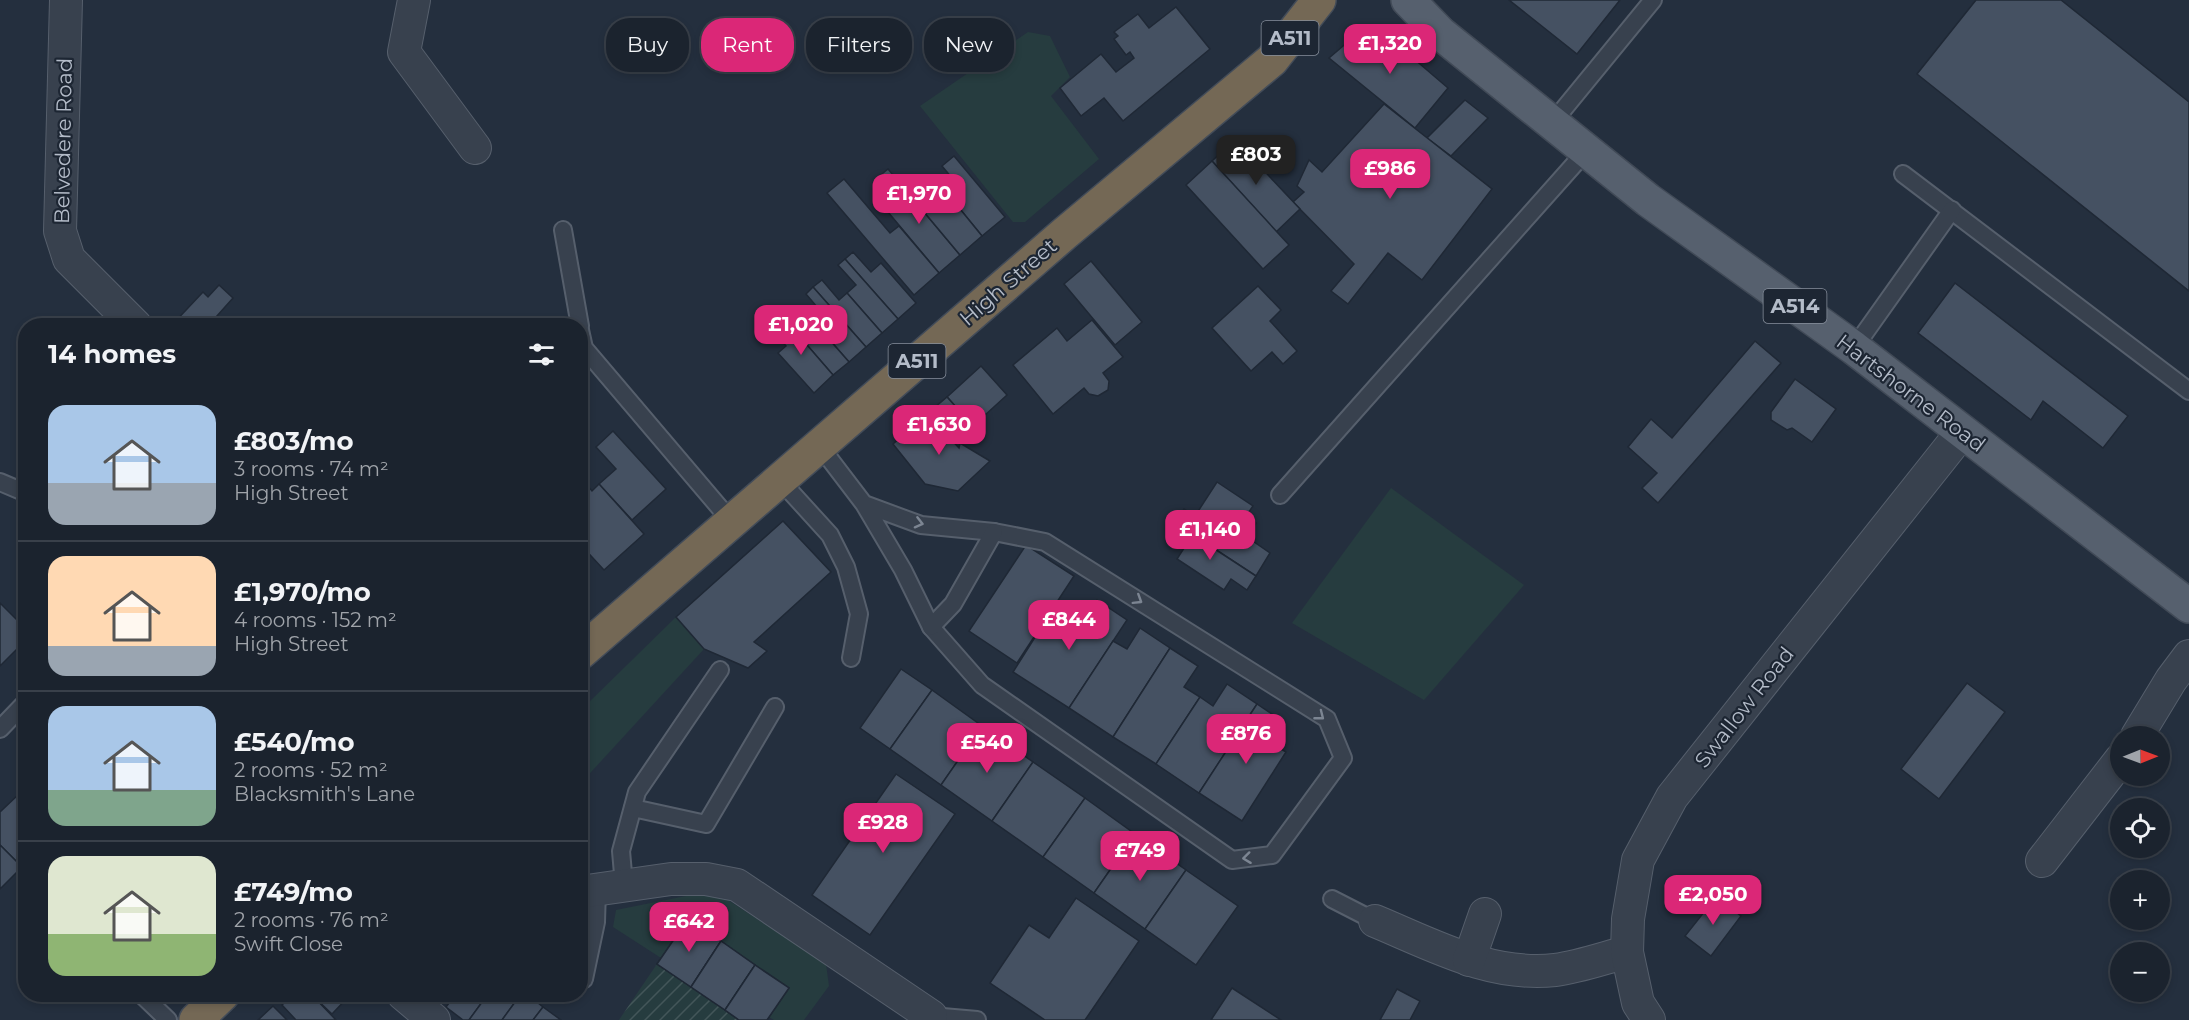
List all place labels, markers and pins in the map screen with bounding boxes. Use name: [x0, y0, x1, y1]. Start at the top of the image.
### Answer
pin: £1,320: [1341, 24, 1439, 75]
pin: £803: [1220, 135, 1292, 186]
pin: £986: [1354, 149, 1426, 200]
pin: £1,970: [870, 174, 968, 225]
pin: £1,020: [752, 305, 850, 356]
pin: £1,630: [890, 405, 988, 456]
pin: £1,140: [1161, 510, 1259, 561]
pin: £844: [1033, 600, 1105, 651]
pin: £876: [1210, 714, 1282, 765]
pin: £540: [951, 723, 1023, 774]
pin: £928: [847, 803, 919, 854]
pin: £749: [1104, 831, 1176, 882]
pin: £2,050: [1664, 875, 1762, 926]
pin: £642: [653, 902, 725, 953]

